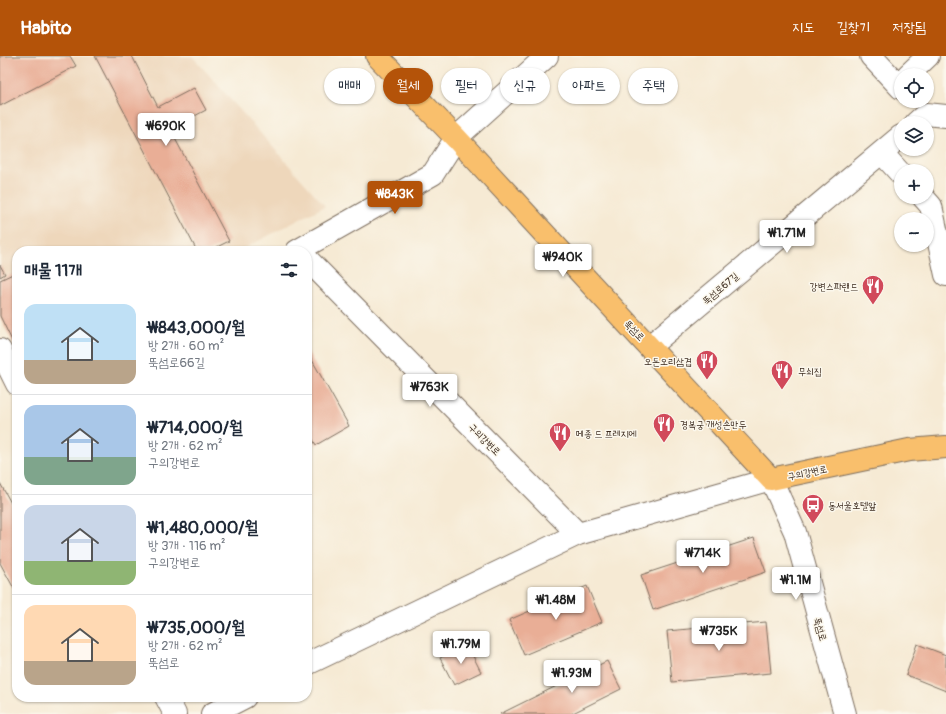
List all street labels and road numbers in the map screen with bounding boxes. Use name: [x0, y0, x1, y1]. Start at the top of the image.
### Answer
street label: 뚝섬로67길: [700, 270, 741, 307]
street label: 뚝섬로: [622, 318, 647, 344]
street label: 구의강변로: [466, 421, 503, 458]
street label: 구의강변로: [786, 463, 828, 483]
street label: 뚝섬로: [811, 616, 829, 642]

